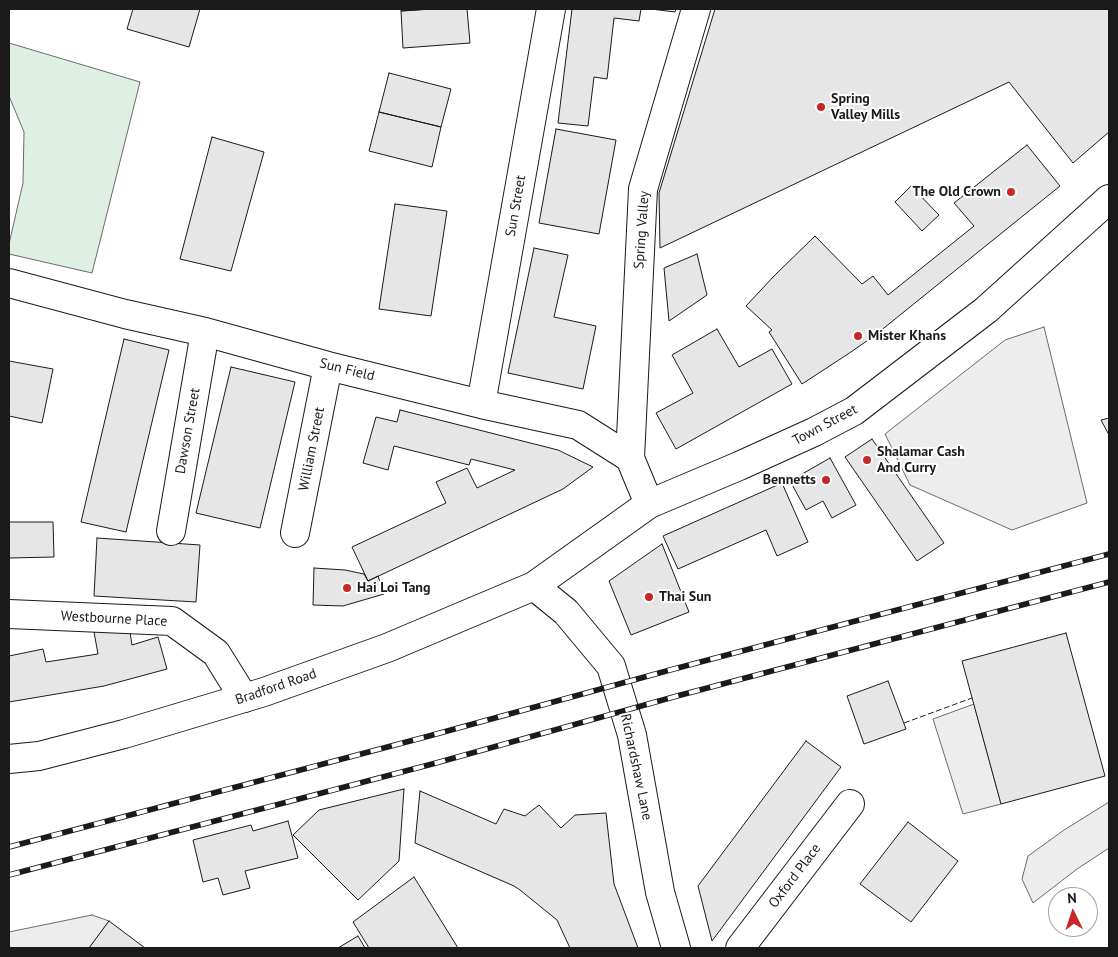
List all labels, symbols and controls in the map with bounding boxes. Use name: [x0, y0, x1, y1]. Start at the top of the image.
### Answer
place label: Spring Valley Mills: [831, 91, 900, 124]
marker: Spring Valley Mills: [815, 101, 827, 113]
street label: Sun Street: [502, 174, 530, 238]
place label: The Old Crown: [912, 184, 1001, 200]
marker: The Old Crown: [1005, 186, 1017, 198]
street label: Spring Valley: [631, 190, 653, 270]
place label: Mister Khans: [868, 328, 946, 344]
marker: Mister Khans: [852, 330, 864, 342]
street label: Sun Field: [318, 355, 376, 385]
street label: Dawson Street: [172, 387, 204, 475]
street label: Town Street: [790, 401, 860, 449]
street label: William Street: [296, 406, 328, 492]
place label: Shalamar Cash And Curry: [877, 444, 965, 477]
marker: Shalamar Cash And Curry: [861, 454, 873, 466]
place label: Bennetts: [763, 472, 816, 488]
marker: Bennetts: [820, 474, 832, 486]
place label: Hai Loi Tang: [357, 580, 430, 596]
marker: Hai Loi Tang: [341, 582, 353, 594]
place label: Thai Sun: [659, 589, 711, 605]
marker: Thai Sun: [643, 591, 655, 603]
street label: Westbourne Place: [60, 608, 168, 630]
street label: Bradford Road: [233, 665, 319, 709]
street label: Richardshaw Lane: [617, 712, 655, 822]
street label: Oxford Place: [765, 841, 825, 911]
north arrow: [1048, 887, 1098, 937]
text: N: [1067, 889, 1077, 907]

